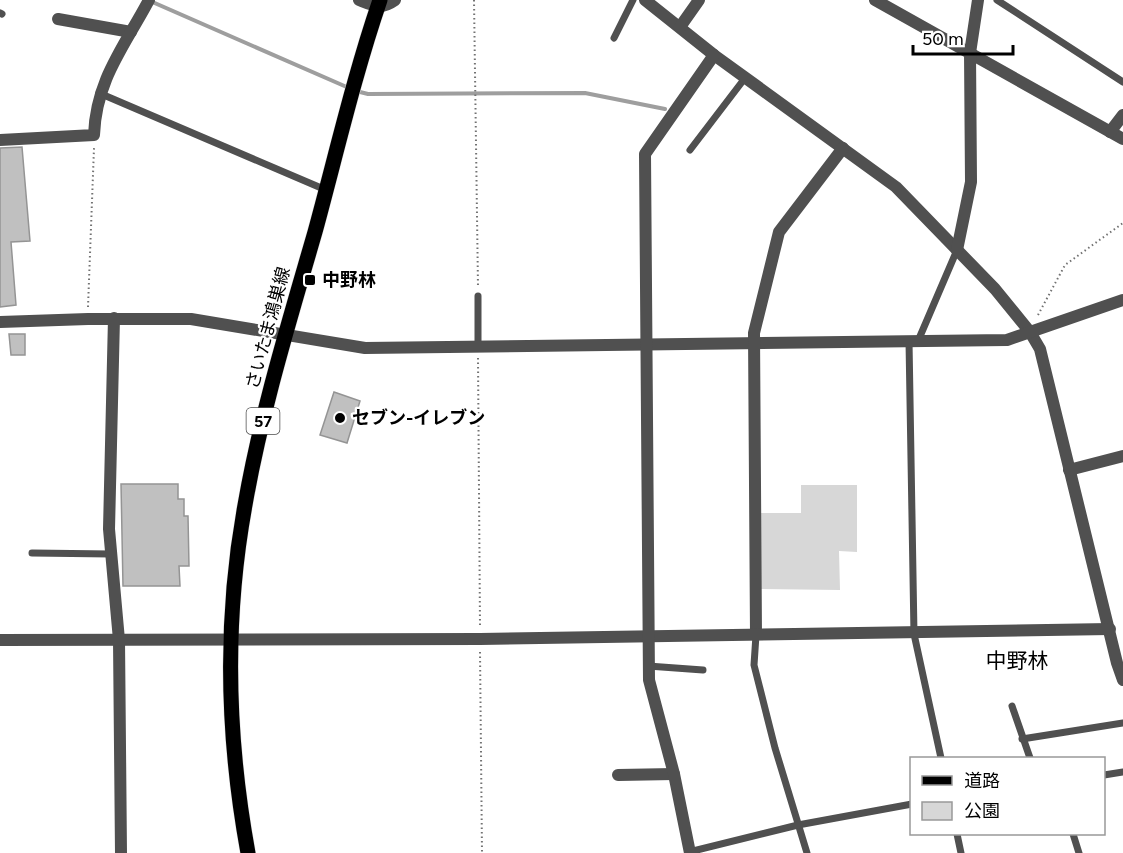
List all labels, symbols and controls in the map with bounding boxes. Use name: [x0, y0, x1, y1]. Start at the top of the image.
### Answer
scale bar: [913, 18, 1014, 56]
text: 50 m: [922, 28, 964, 50]
street label: さいたま鴻巣線: [241, 265, 295, 391]
place label: 中野林: [322, 269, 376, 291]
marker: 中野林: [303, 273, 317, 287]
place label: セブン-イレブン: [352, 407, 485, 429]
road number: 57: [246, 408, 280, 434]
marker: セブン-イレブン: [333, 411, 347, 425]
district label: 中野林: [986, 648, 1049, 673]
legend: [910, 757, 1105, 835]
text: 道路: [964, 770, 1000, 792]
text: 公園: [964, 800, 1000, 822]

